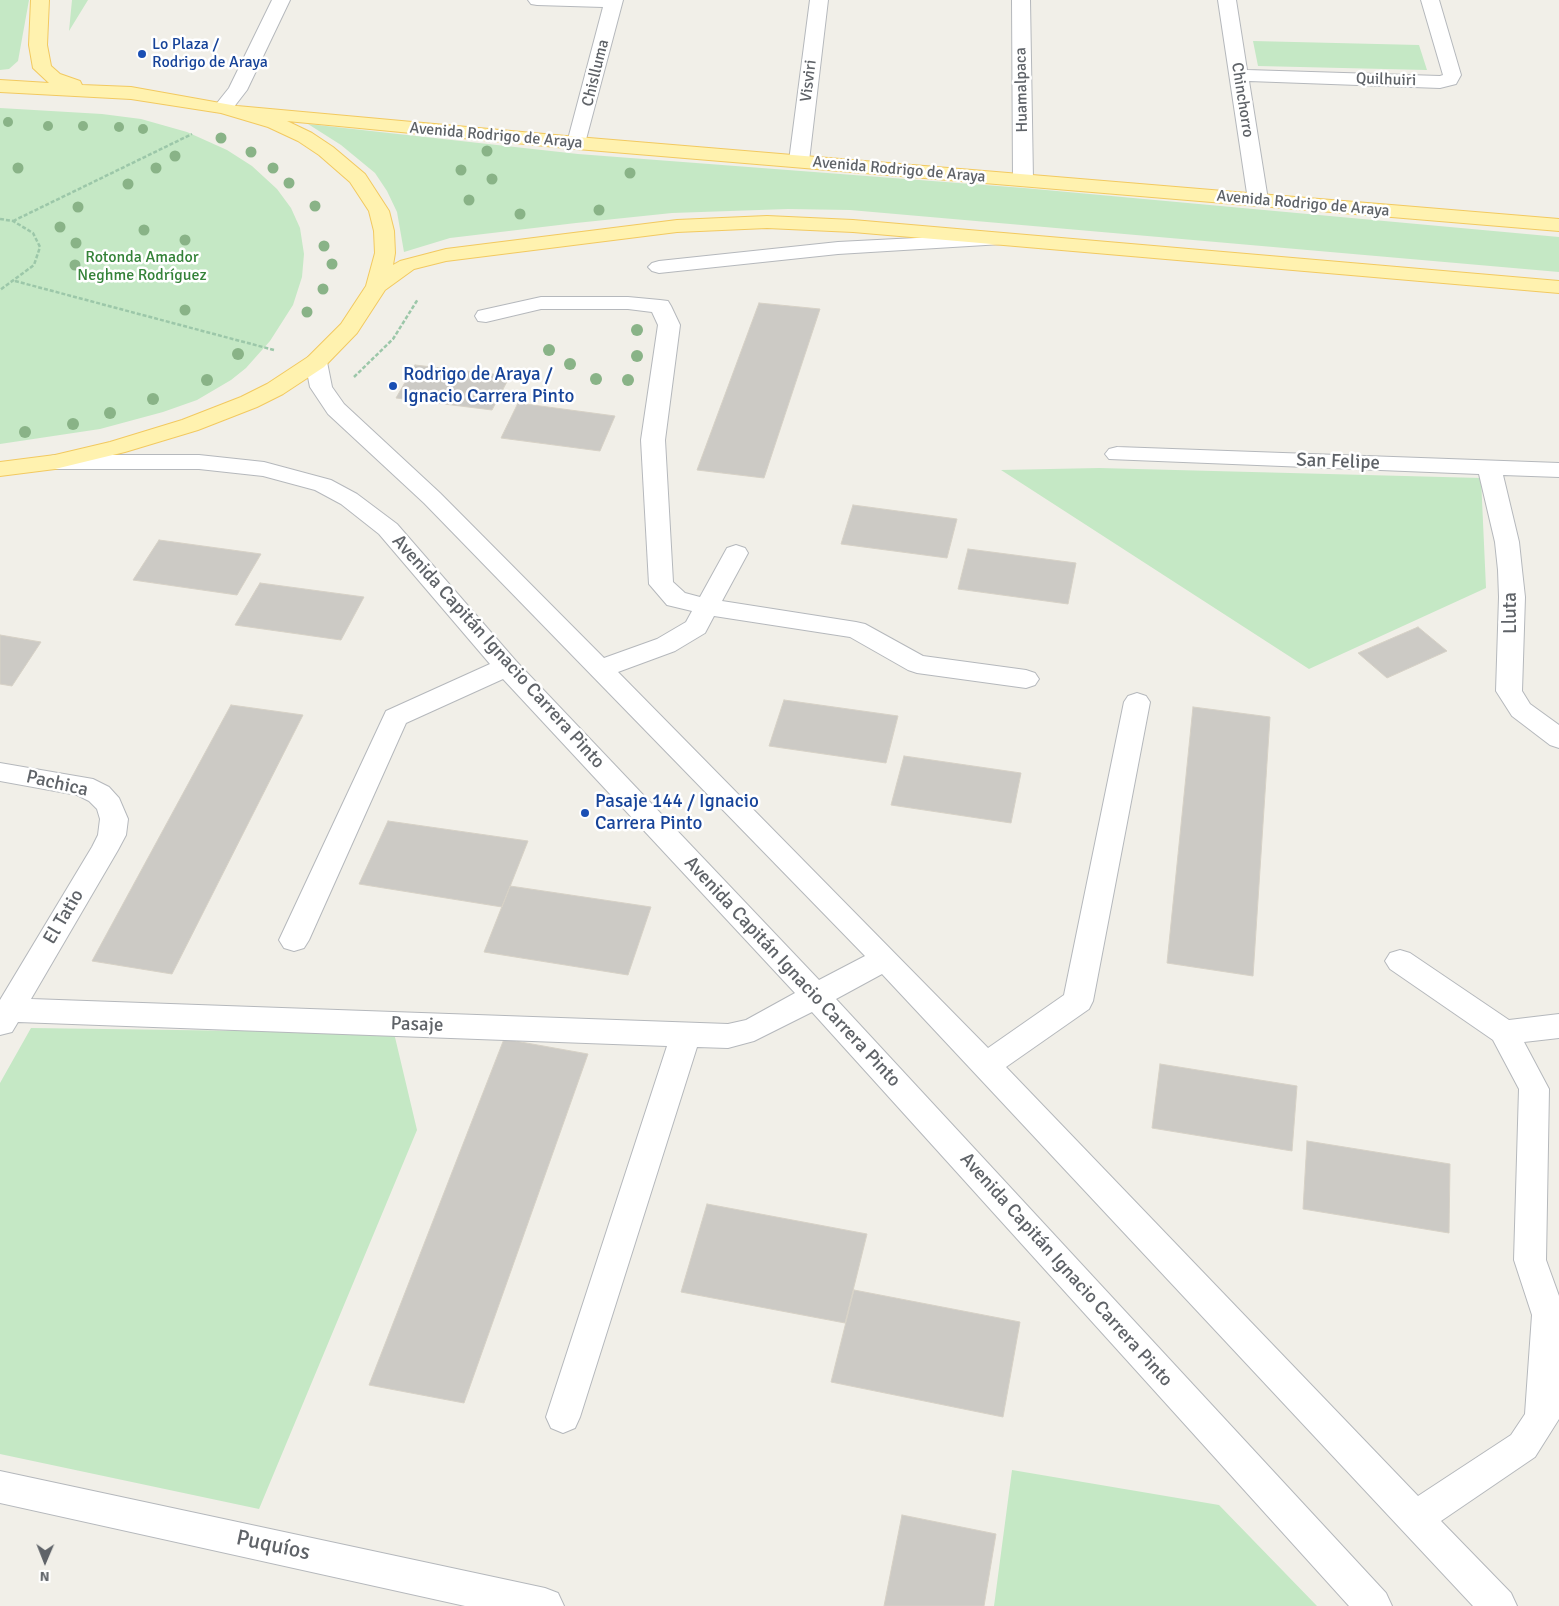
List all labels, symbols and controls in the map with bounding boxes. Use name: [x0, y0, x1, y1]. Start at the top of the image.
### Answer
place label: Lo Plaza / Rodrigo de Araya: [152, 35, 268, 73]
street label: Chislluma: [578, 38, 614, 108]
street label: Huamalpaca: [1012, 47, 1032, 133]
marker: Lo Plaza / Rodrigo de Araya: [136, 48, 148, 60]
street label: Visviri: [797, 59, 821, 103]
street label: Chinchorro: [1227, 61, 1257, 139]
street label: Quilhuiri: [1355, 69, 1417, 91]
street label: Avenida Rodrigo de Araya: [409, 119, 583, 153]
street label: Avenida Rodrigo de Araya: [812, 153, 986, 187]
street label: Avenida Rodrigo de Araya: [1216, 187, 1390, 221]
park label: Rotonda Amador Neghme Rodríguez: [77, 248, 207, 286]
place label: Rodrigo de Araya / Ignacio Carrera Pinto: [403, 364, 574, 408]
marker: Rodrigo de Araya / Ignacio Carrera Pinto: [387, 380, 399, 392]
street label: San Felipe: [1296, 449, 1380, 475]
street label: Avenida Capitán Ignacio Carrera Pinto: [387, 530, 609, 774]
street label: Lluta: [1500, 592, 1522, 634]
street label: Pachica: [24, 766, 90, 802]
place label: Pasaje 144 / Ignacio Carrera Pinto: [595, 791, 759, 835]
marker: Pasaje 144 / Ignacio Carrera Pinto: [579, 807, 591, 819]
street label: Avenida Capitán Ignacio Carrera Pinto: [679, 852, 905, 1092]
street label: El Tatio: [39, 886, 89, 948]
street label: Pasaje: [390, 1013, 444, 1037]
street label: Avenida Capitán Ignacio Carrera Pinto: [955, 1148, 1177, 1392]
street label: Puquíos: [234, 1525, 312, 1567]
north arrow: [20, 1536, 70, 1586]
text: N: [40, 1568, 50, 1585]

